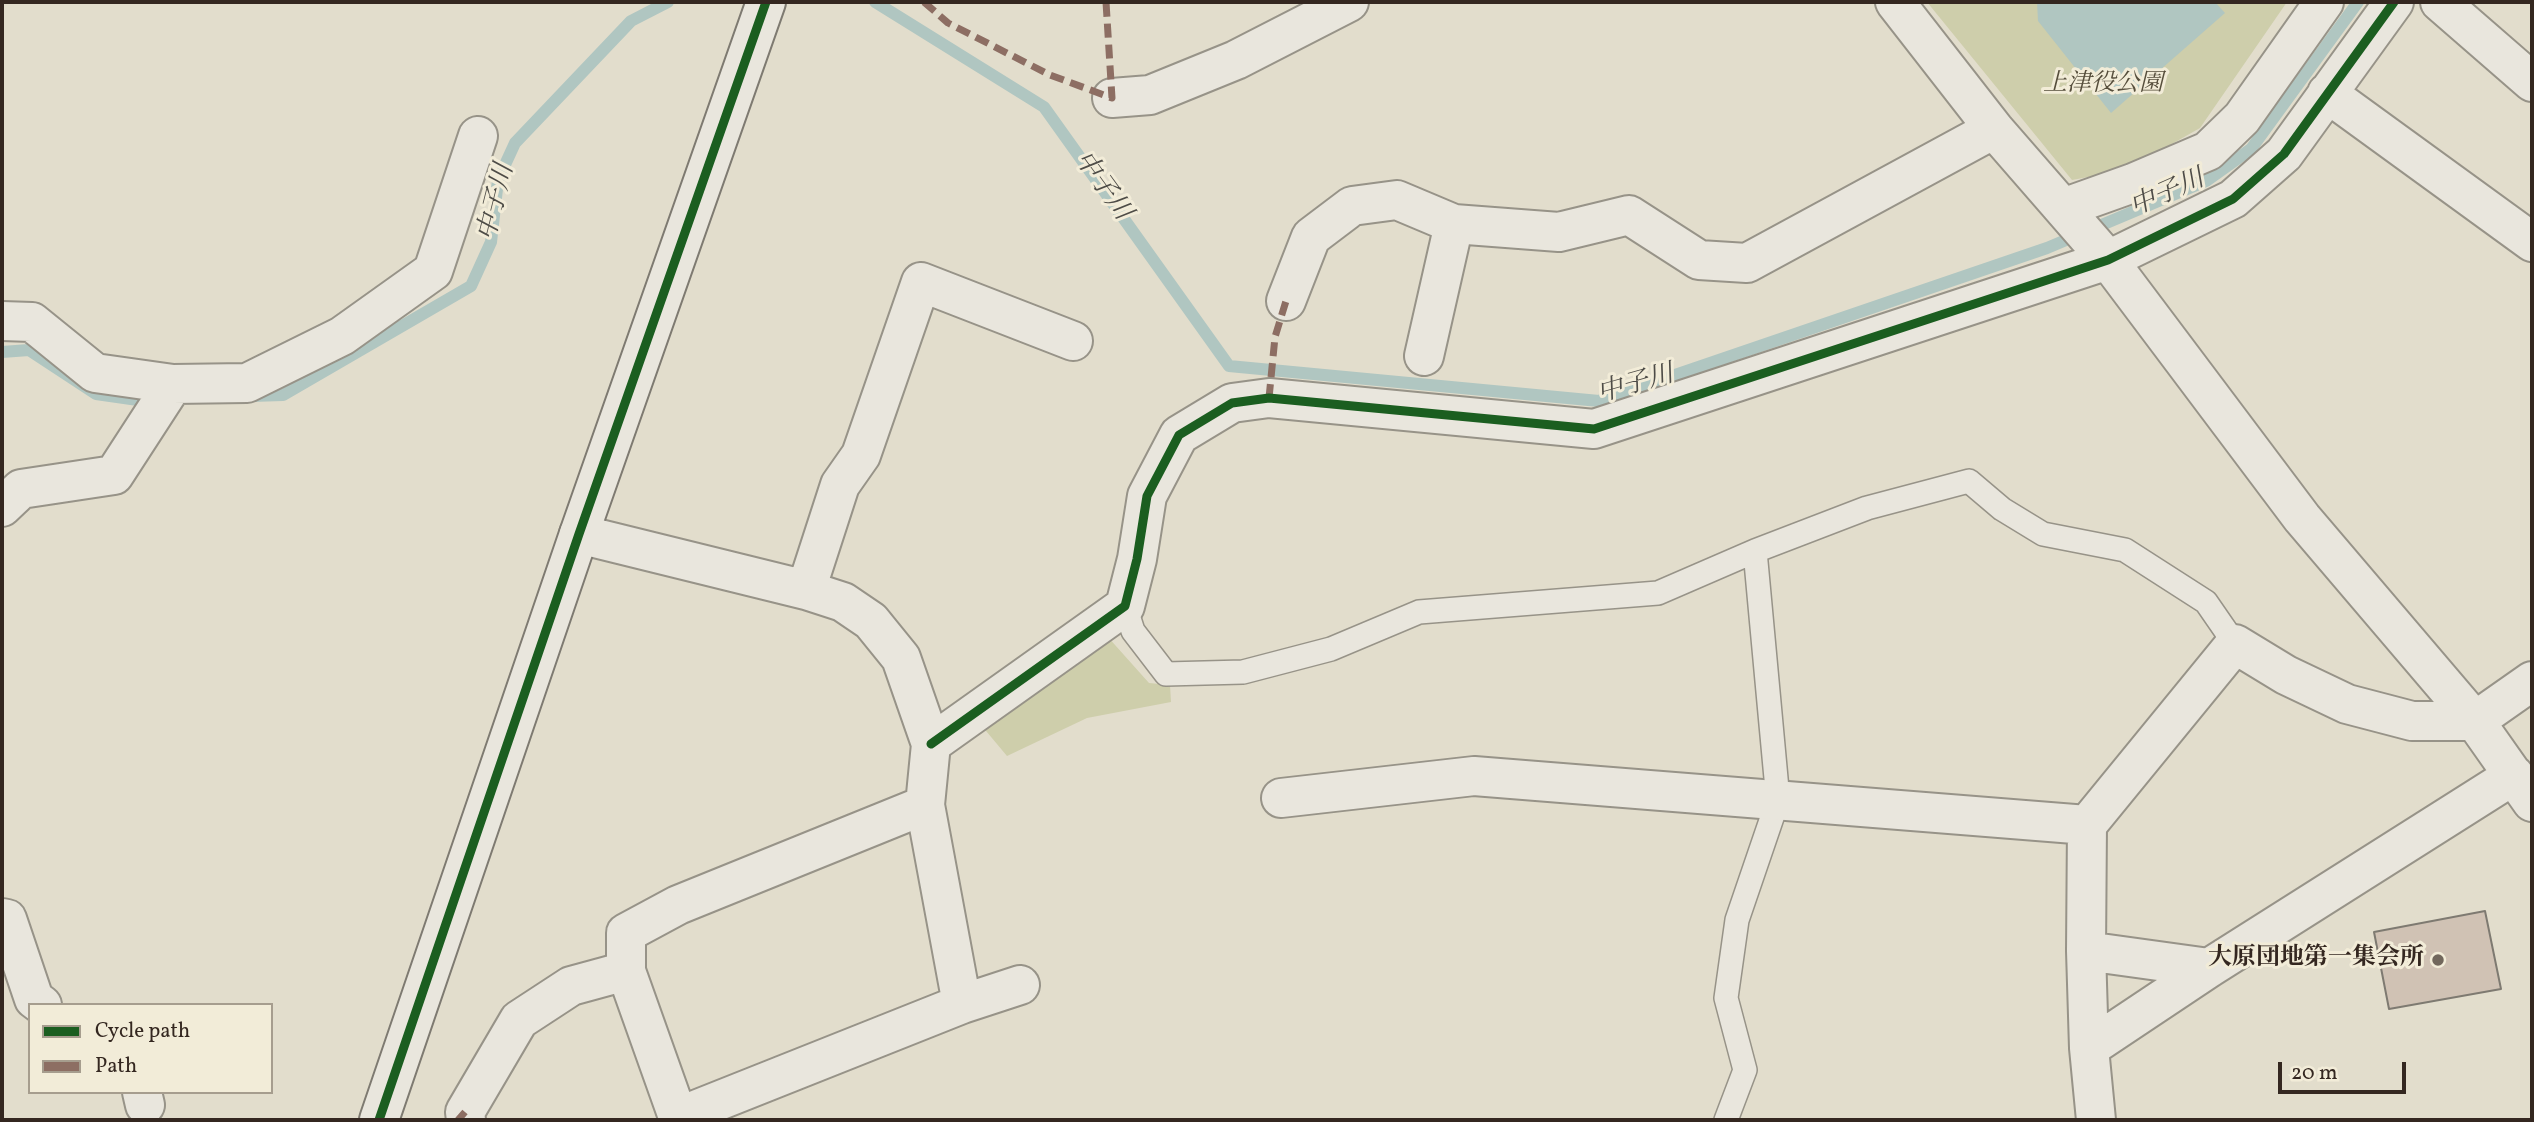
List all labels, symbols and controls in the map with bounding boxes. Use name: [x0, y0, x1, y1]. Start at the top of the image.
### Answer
park label: 上津役公園: [2043, 72, 2163, 100]
water label: 中子川: [1065, 146, 1137, 228]
water label: 中子川: [473, 161, 523, 245]
water label: 中子川: [2126, 165, 2210, 225]
water label: 中子川: [1594, 360, 1678, 412]
place label: 大原団地第一集会所: [2208, 946, 2424, 974]
marker: 大原団地第一集会所: [2430, 952, 2446, 968]
legend: [28, 1003, 273, 1094]
text: Cycle path: [95, 1017, 190, 1046]
scale bar: [2282, 1048, 2410, 1092]
text: Path: [95, 1052, 137, 1081]
text: 20 m: [2291, 1059, 2337, 1088]

